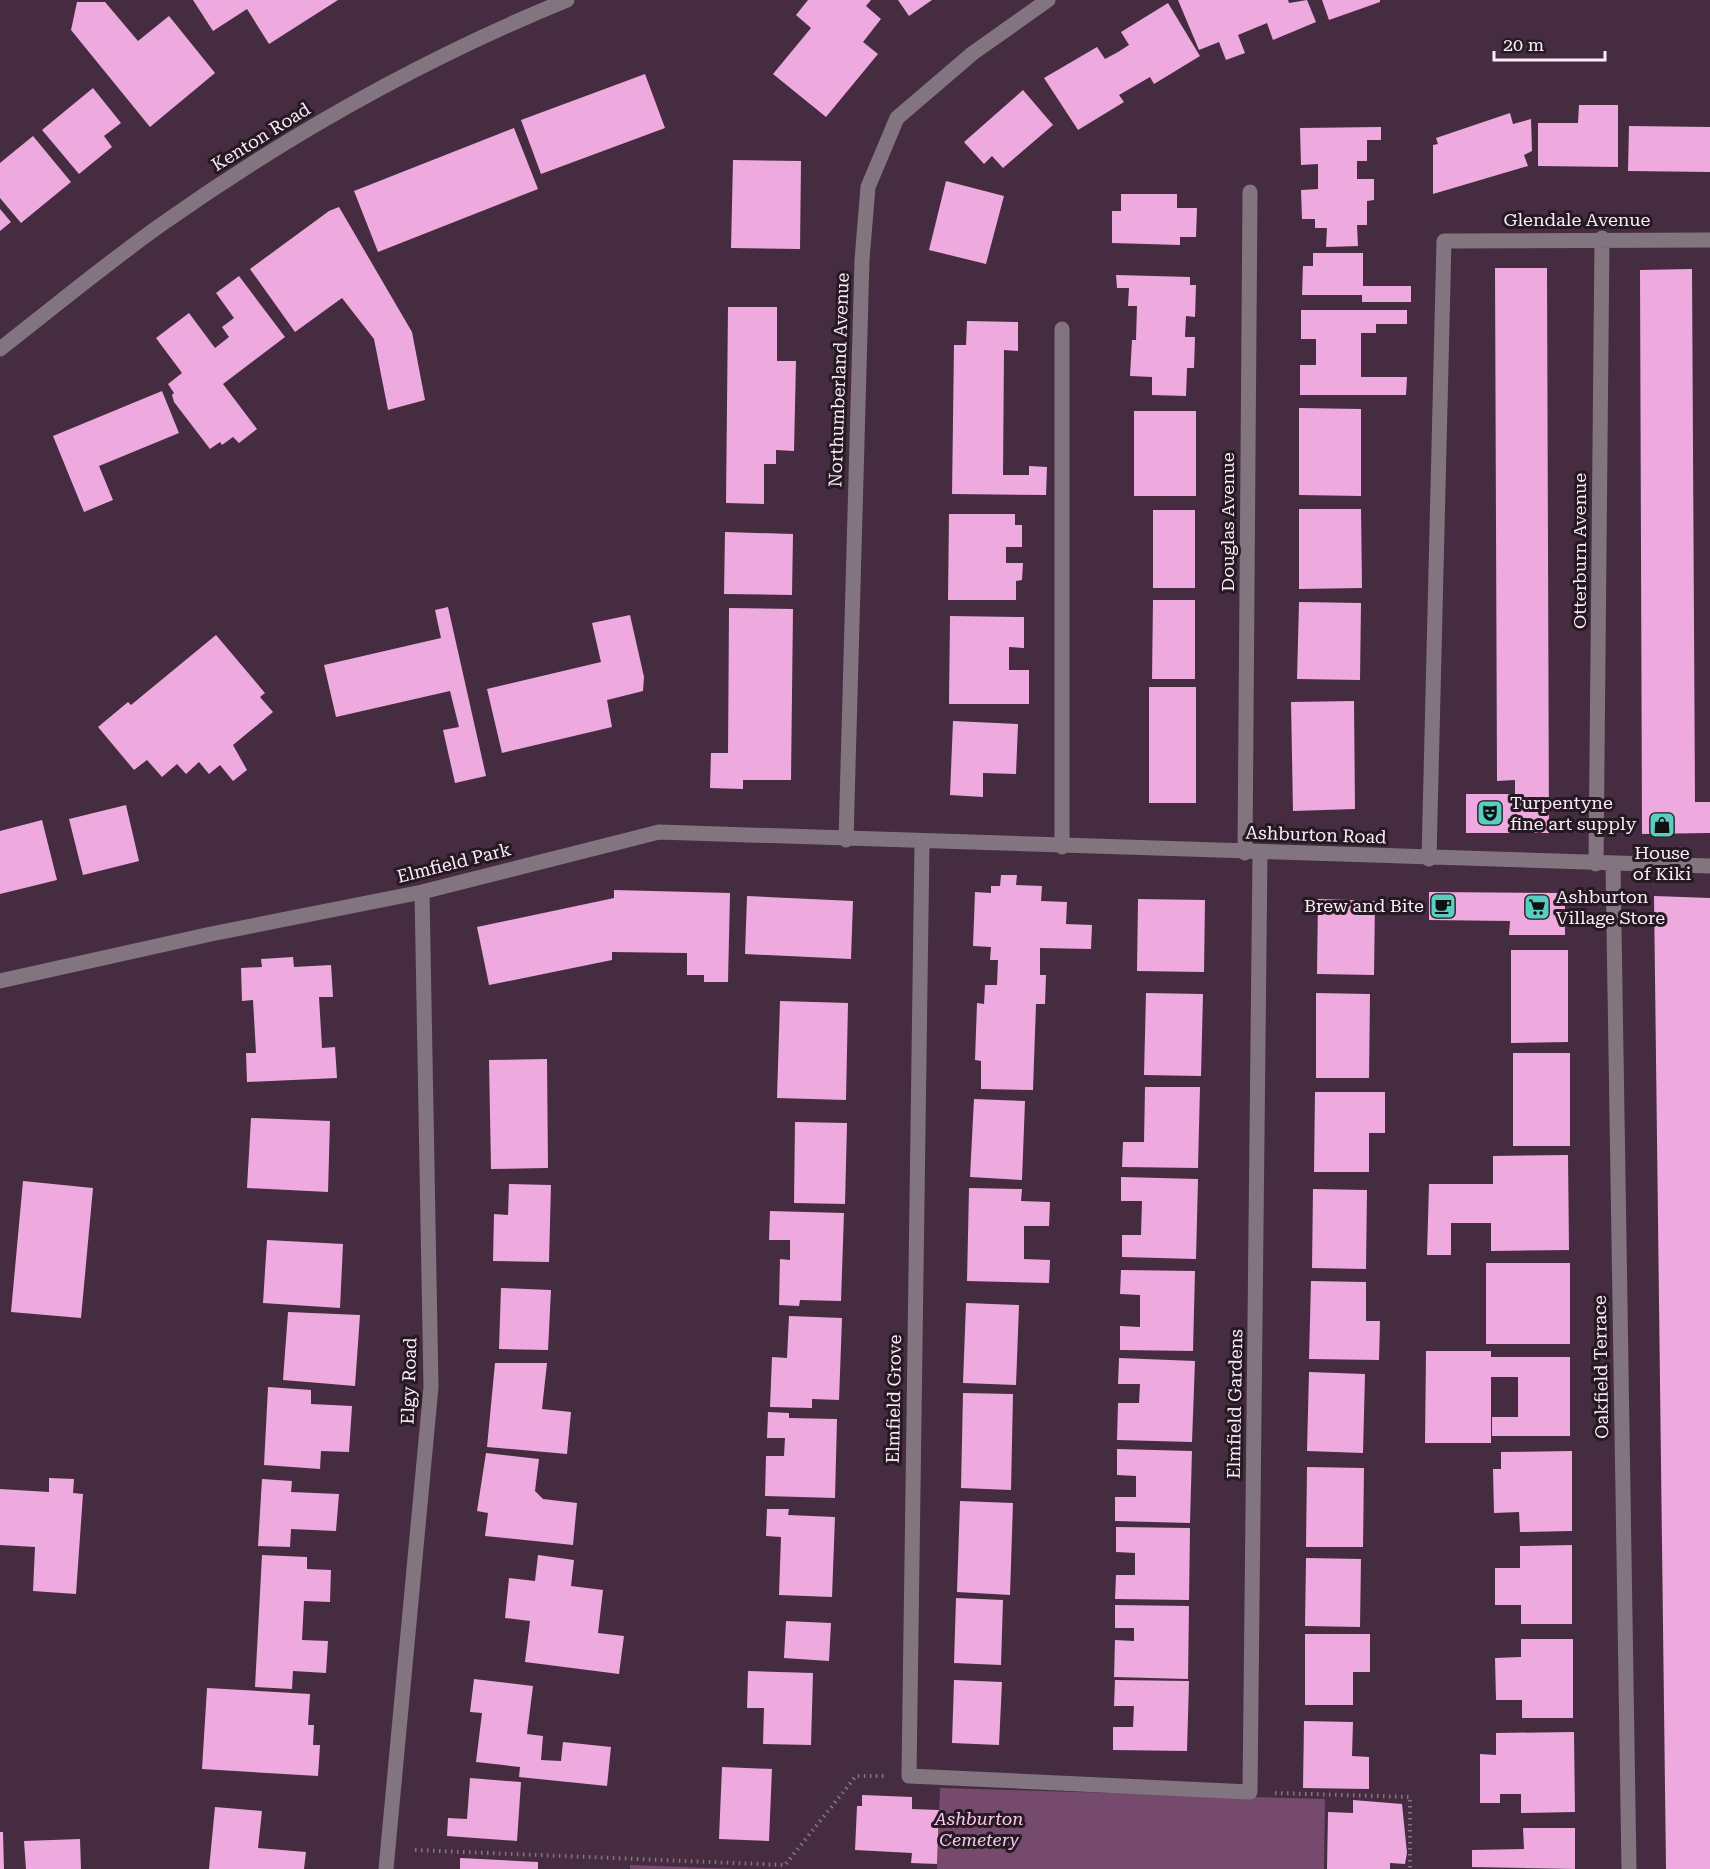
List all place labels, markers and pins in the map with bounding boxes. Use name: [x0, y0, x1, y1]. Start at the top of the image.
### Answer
place label: Turpentyne fine art supply: [1510, 792, 1637, 834]
theatre icon: Turpentyne fine art supply: [1475, 798, 1505, 828]
shop icon: House of Kiki: [1647, 810, 1677, 840]
place label: House of Kiki: [1633, 842, 1691, 884]
place label: Ashburton Village Store: [1556, 886, 1665, 928]
cafe icon: Brew and Bite: [1428, 891, 1458, 921]
supermarket icon: Ashburton Village Store: [1522, 892, 1552, 922]
place label: Brew and Bite: [1304, 895, 1424, 916]

